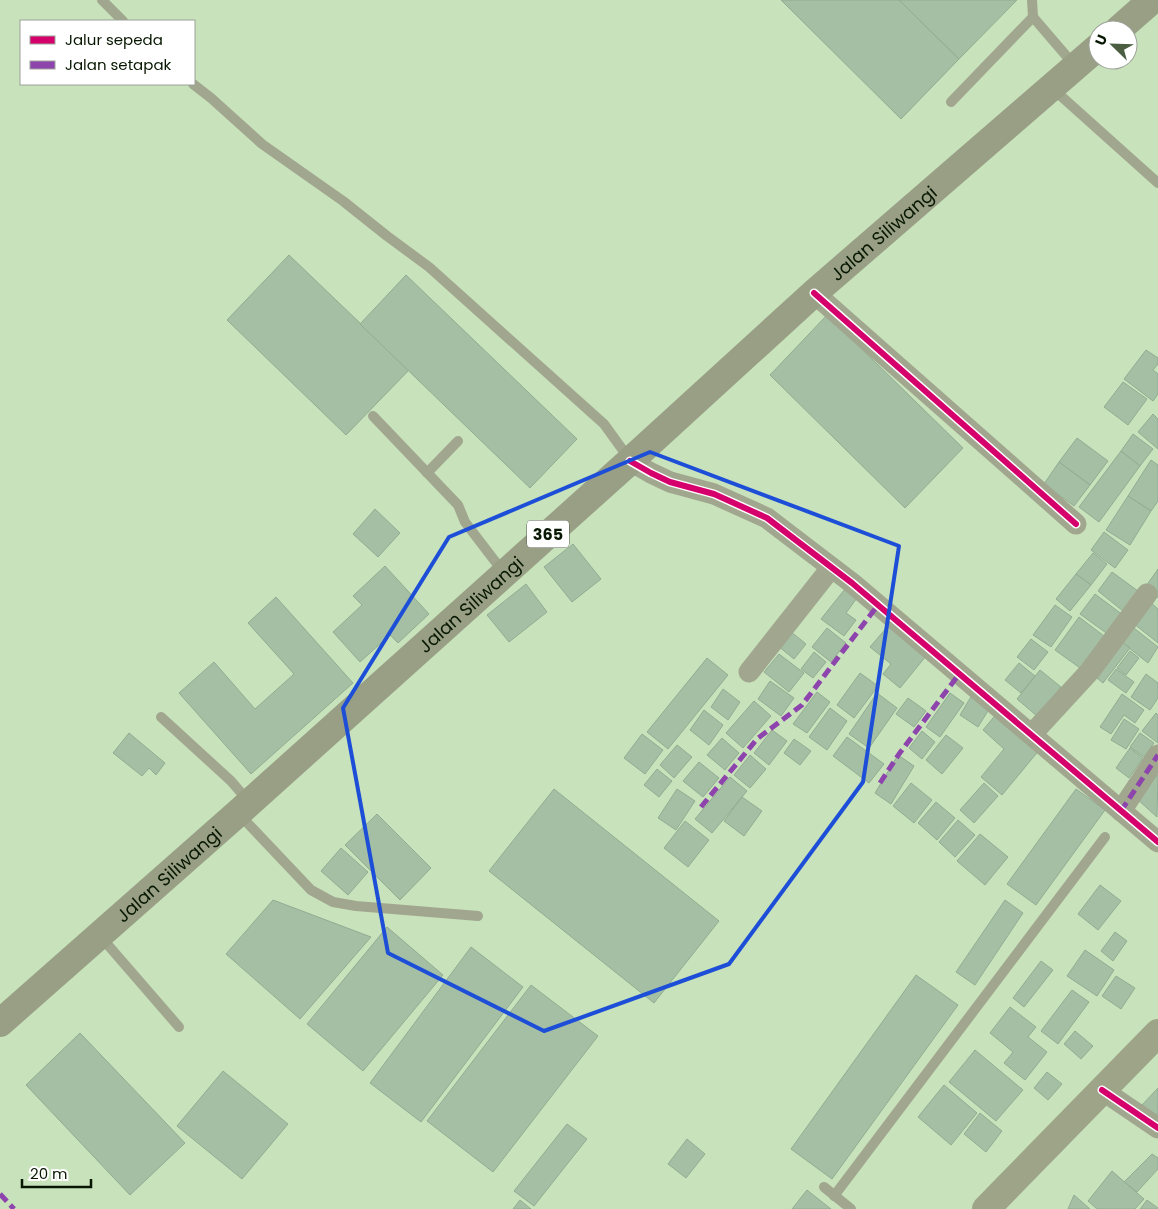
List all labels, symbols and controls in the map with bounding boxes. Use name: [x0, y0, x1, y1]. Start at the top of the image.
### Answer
legend: [20, 20, 195, 85]
north arrow: [1088, 20, 1138, 70]
text: Jalur sepeda: [65, 29, 163, 50]
text: U: [1090, 31, 1112, 48]
text: Jalan setapak: [65, 54, 172, 75]
street label: Jalan Siliwangi: [825, 180, 942, 286]
road number: 365: [527, 520, 569, 548]
street label: Jalan Siliwangi: [413, 550, 529, 658]
street label: Jalan Siliwangi: [110, 821, 227, 928]
scale bar: [22, 1156, 91, 1188]
text: 20 m: [30, 1163, 68, 1184]

